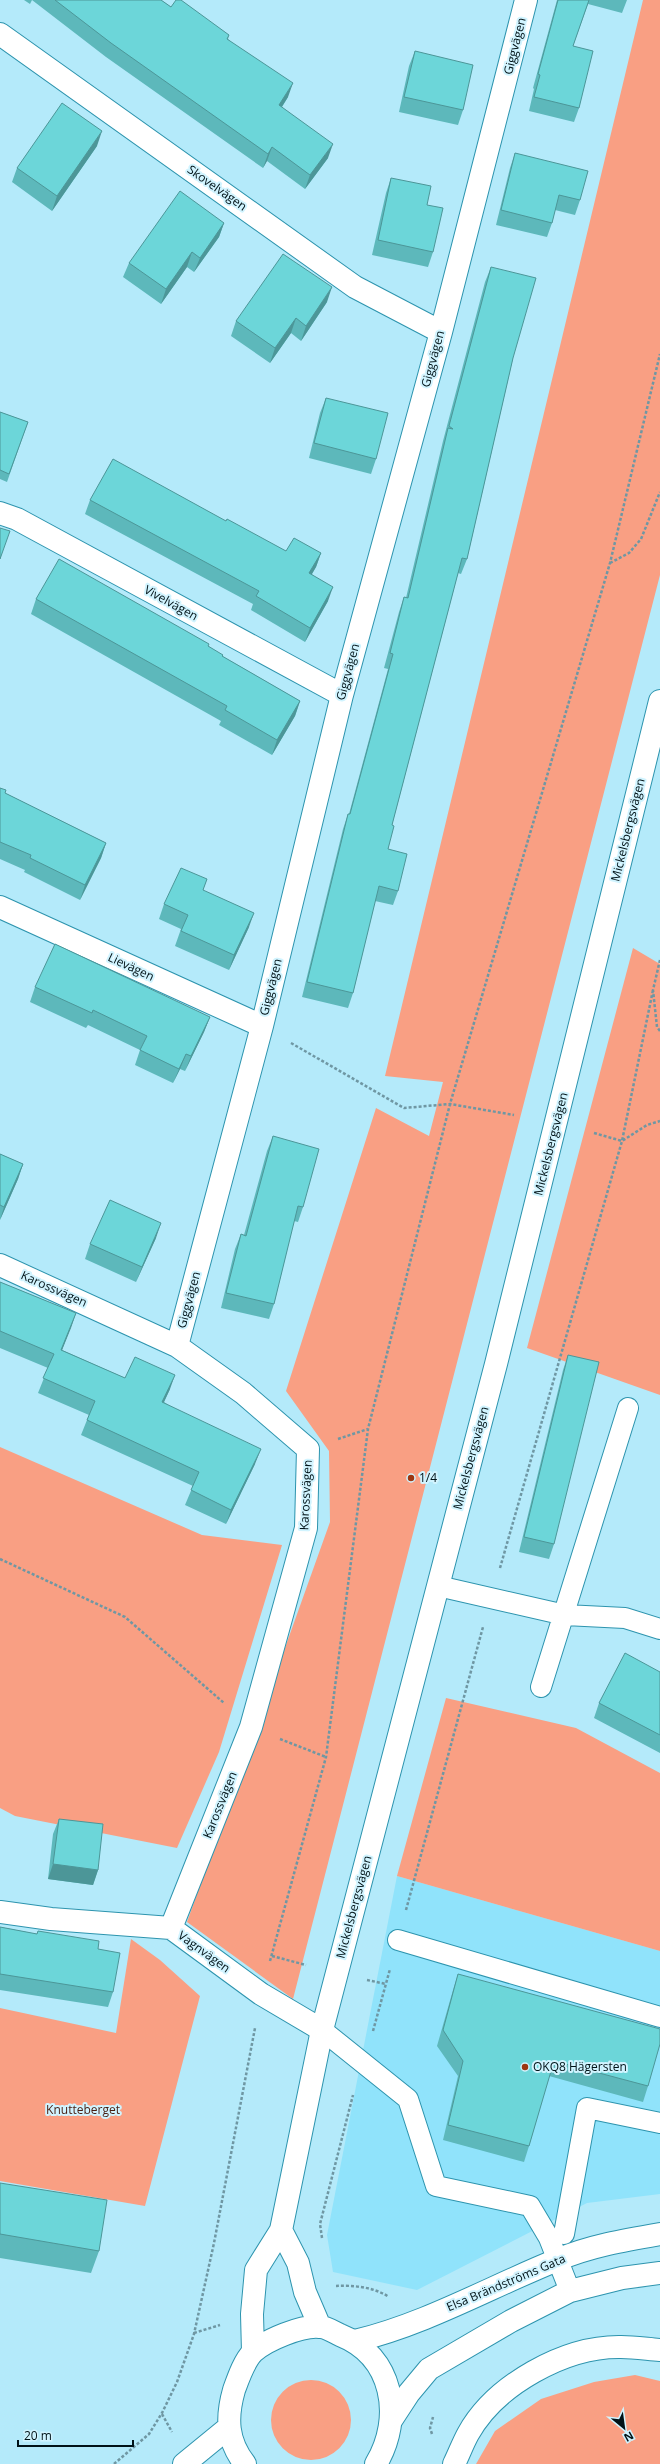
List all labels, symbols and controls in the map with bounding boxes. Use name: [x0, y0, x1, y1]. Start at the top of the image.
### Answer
street label: Giggvägen: [499, 16, 530, 76]
street label: Skovelvägen: [184, 161, 250, 214]
street label: Giggvägen: [417, 329, 448, 389]
street label: Vivelvägen: [141, 581, 201, 624]
street label: Giggvägen: [332, 642, 363, 702]
street label: Mickelsbergsvägen: [606, 776, 649, 883]
street label: Lievägen: [105, 948, 157, 985]
street label: Giggvägen: [255, 957, 286, 1017]
street label: Mickelsbergsvägen: [529, 1090, 572, 1197]
street label: Karossvägen: [18, 1266, 90, 1311]
street label: Giggvägen: [173, 1270, 204, 1330]
street label: Mickelsbergsvägen: [449, 1405, 492, 1511]
street label: Karossvägen: [295, 1459, 316, 1531]
place label: 1/4: [419, 1469, 437, 1486]
marker: 1/4: [406, 1473, 416, 1483]
street label: Karossvägen: [198, 1769, 241, 1841]
street label: Mickelsbergsvägen: [332, 1854, 375, 1960]
street label: Vagnvägen: [175, 1927, 234, 1976]
place label: OKQ8 Hägersten: [533, 2058, 627, 2075]
marker: OKQ8 Hägersten: [520, 2062, 530, 2072]
park label: Knutteberget: [46, 2101, 120, 2118]
street label: Elsa Brändströms Gata: [444, 2250, 568, 2315]
north arrow: [604, 2408, 644, 2448]
scale bar: [18, 2422, 133, 2448]
text: 20 m: [24, 2427, 52, 2444]
text: N: [622, 2428, 637, 2446]

